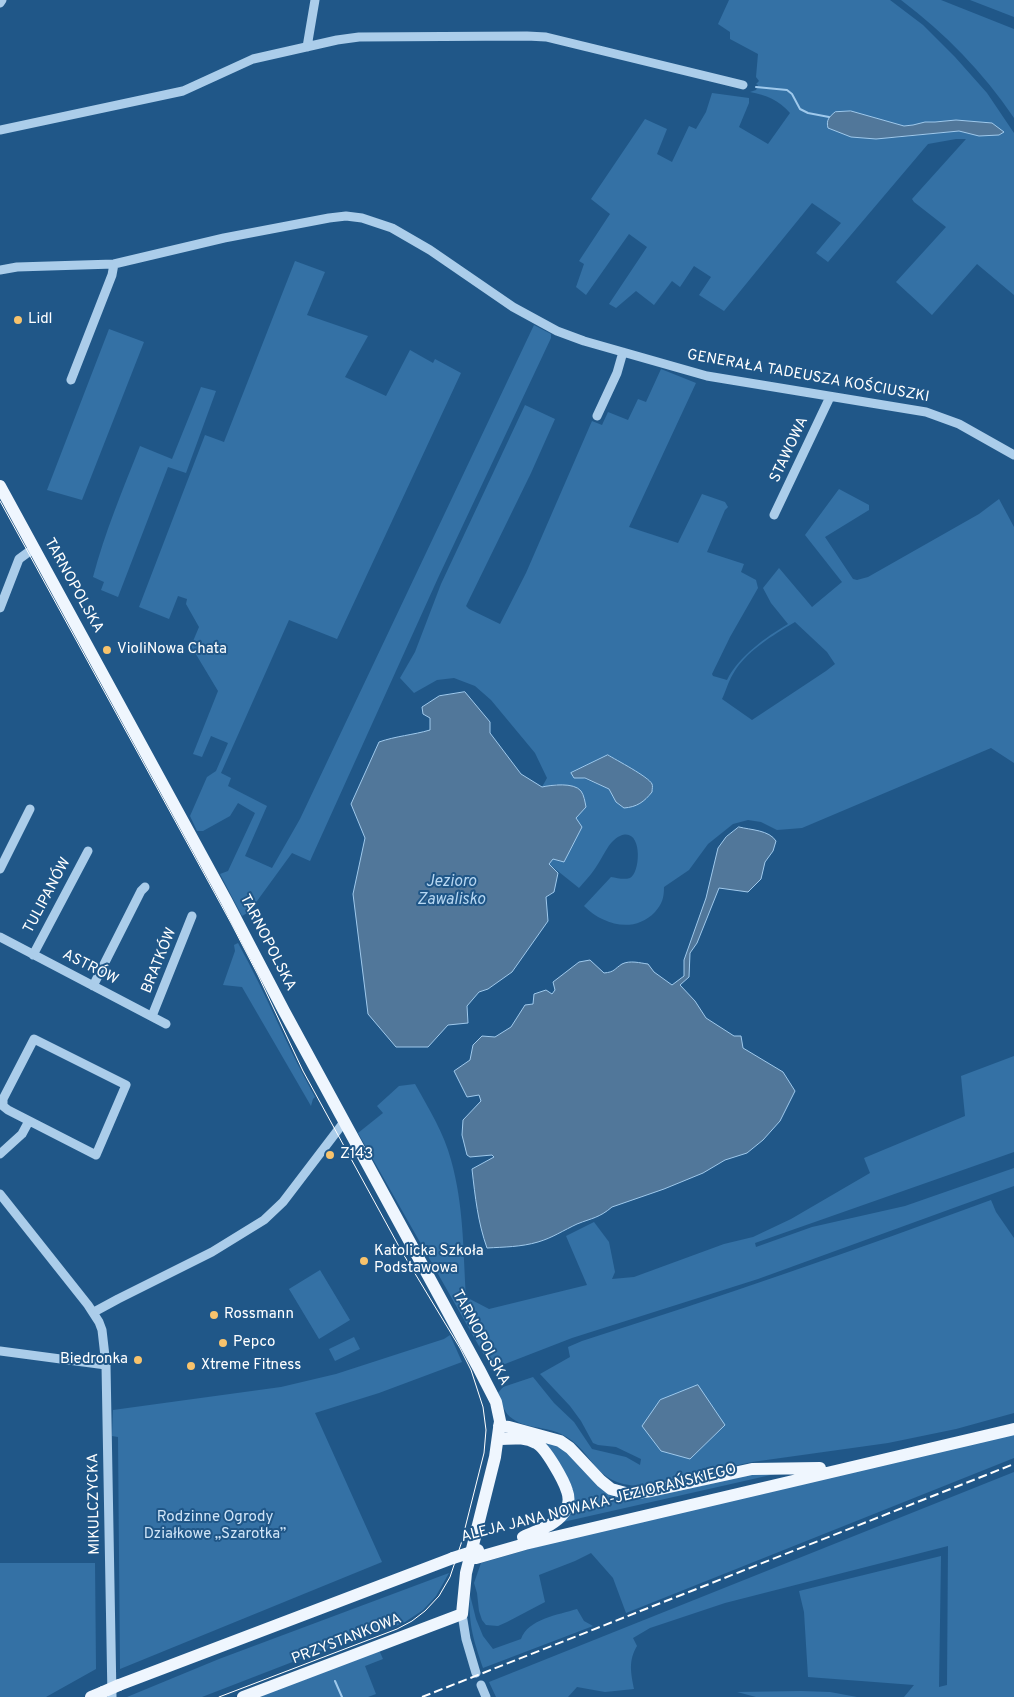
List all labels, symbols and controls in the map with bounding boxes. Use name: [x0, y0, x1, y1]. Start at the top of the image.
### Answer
place label: Lidl: [28, 311, 53, 329]
marker: Lidl: [12, 314, 24, 326]
street label: GENERAŁA TADEUSZA KOŚCIUSZKI: [686, 347, 930, 407]
street label: STAWOWA: [767, 414, 813, 486]
street label: TARNOPOLSKA: [39, 535, 107, 637]
place label: VioliNowa Chata: [117, 641, 227, 659]
marker: VioliNowa Chata: [101, 644, 113, 656]
street label: TULIPANÓW: [21, 855, 75, 937]
water label: Jezioro Zawalisko: [417, 873, 485, 911]
street label: TARNOPOLSKA: [235, 892, 299, 994]
street label: BRATKÓW: [139, 926, 181, 996]
street label: ASTRÓW: [59, 946, 121, 990]
place label: Z143: [340, 1146, 373, 1164]
marker: Z143: [324, 1149, 336, 1161]
place label: Katolicka Szkoła Podstawowa: [374, 1243, 484, 1278]
marker: Katolicka Szkoła Podstawowa: [358, 1255, 370, 1267]
street label: TARNOPOLSKA: [447, 1287, 513, 1389]
place label: Rossmann: [224, 1306, 294, 1324]
marker: Rossmann: [208, 1309, 220, 1321]
place label: Pepco: [233, 1334, 275, 1352]
marker: Pepco: [217, 1337, 229, 1349]
place label: Biedronka: [60, 1351, 128, 1369]
marker: Biedronka: [132, 1354, 144, 1366]
place label: Xtreme Fitness: [201, 1357, 301, 1375]
marker: Xtreme Fitness: [185, 1360, 197, 1372]
street label: MIKULCZYCKA: [85, 1453, 105, 1555]
street label: ALEJA JANA NOWAKA-JEZIORAŃSKIEGO: [459, 1461, 739, 1547]
park label: Rodzinne Ogrody Działkowe „Szarotka”: [144, 1509, 286, 1544]
street label: PRZYSTANKOWA: [289, 1611, 405, 1669]

